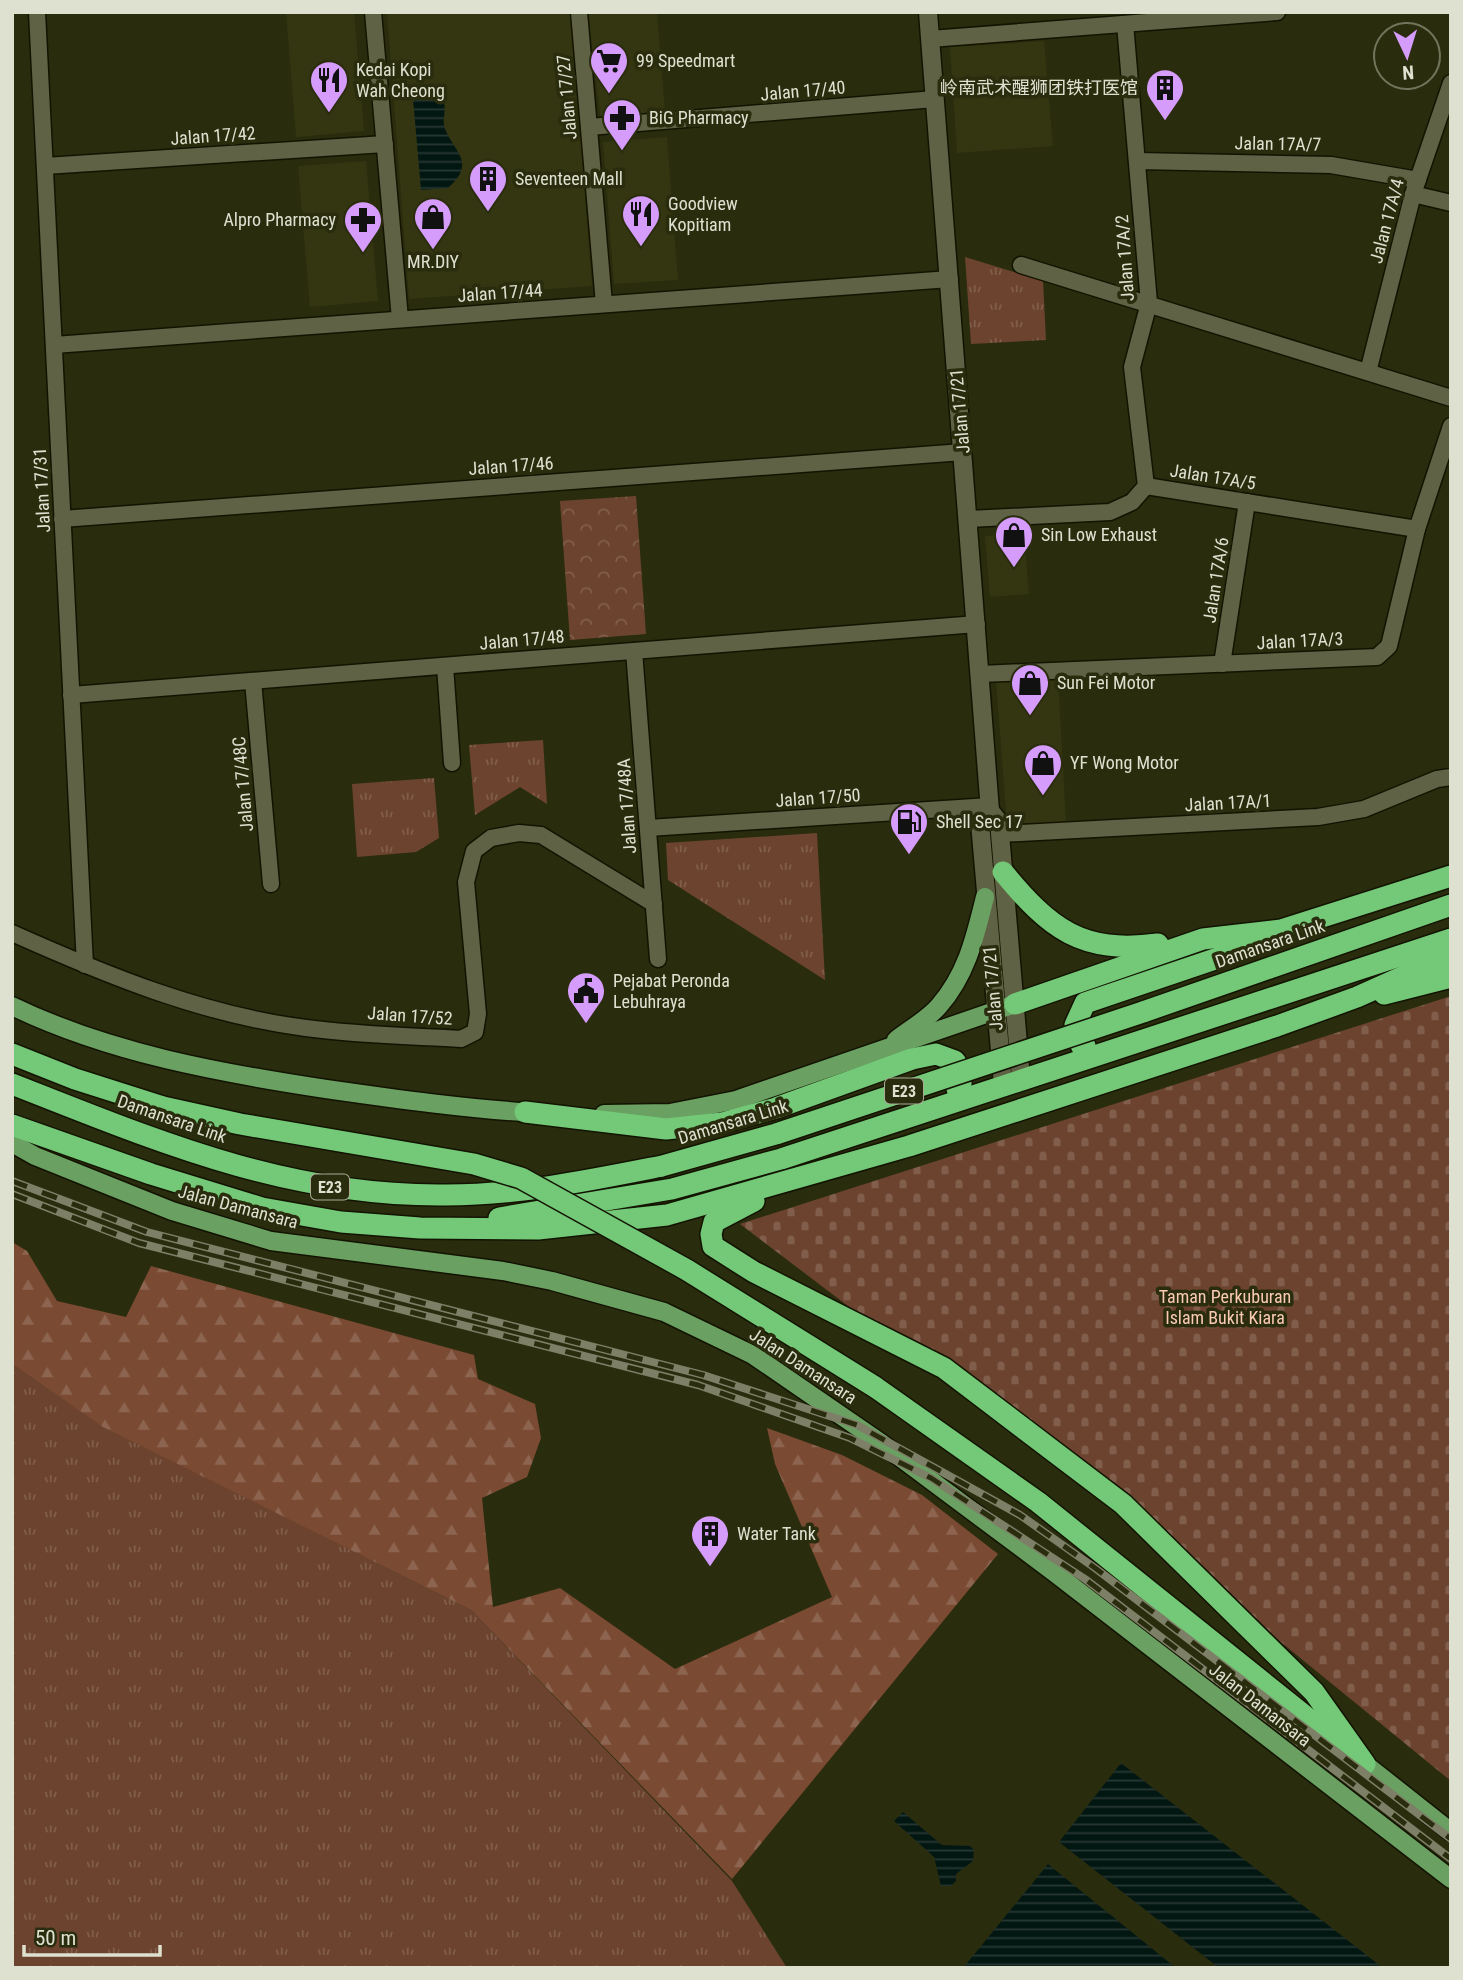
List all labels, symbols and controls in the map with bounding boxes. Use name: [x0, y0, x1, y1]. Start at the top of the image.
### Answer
north arrow: [1372, 21, 1442, 91]
supermarket icon: 99 Speedmart: [588, 40, 630, 95]
place label: 99 Speedmart: [636, 50, 735, 71]
street label: Jalan 17/27: [552, 54, 581, 140]
restaurant icon: Kedai Kopi Wah Cheong: [308, 59, 350, 114]
place label: Kedai Kopi Wah Cheong: [356, 59, 445, 101]
text: N: [1402, 61, 1415, 84]
building icon: 岭南武术醒狮团铁打医馆: [1144, 67, 1186, 122]
street label: Jalan 17/40: [760, 76, 846, 105]
place label: 岭南武术醒狮团铁打医馆: [940, 77, 1138, 98]
pharmacy icon: BiG Pharmacy: [601, 97, 643, 152]
place label: BiG Pharmacy: [649, 107, 749, 128]
street label: Jalan 17/42: [170, 122, 256, 149]
street label: Jalan 17A/7: [1235, 132, 1322, 155]
building icon: Seventeen Mall: [467, 158, 509, 213]
place label: Seventeen Mall: [515, 168, 623, 189]
street label: Jalan 17A/4: [1365, 176, 1408, 265]
restaurant icon: Goodview Kopitiam: [620, 193, 662, 248]
place label: Goodview Kopitiam: [668, 193, 738, 235]
shop icon: MR.DIY: [412, 196, 454, 251]
pharmacy icon: Alpro Pharmacy: [342, 199, 384, 254]
place label: Alpro Pharmacy: [223, 209, 337, 230]
street label: Jalan 17A/2: [1111, 214, 1138, 302]
place label: MR.DIY: [407, 251, 459, 272]
street label: Jalan 17/44: [457, 279, 543, 306]
street label: Jalan 17/21: [945, 368, 974, 454]
street label: Jalan 17/31: [29, 447, 54, 533]
street label: Jalan 17/46: [468, 452, 554, 479]
street label: Jalan 17A/5: [1169, 459, 1258, 494]
shop icon: Sin Low Exhaust: [993, 514, 1035, 569]
place label: Sin Low Exhaust: [1041, 524, 1157, 545]
street label: Jalan 17A/6: [1198, 535, 1233, 624]
street label: Jalan 17/48: [479, 625, 565, 654]
street label: Jalan 17A/3: [1256, 628, 1344, 653]
shop icon: Sun Fei Motor: [1009, 662, 1051, 717]
place label: Sun Fei Motor: [1057, 672, 1156, 693]
street label: Jalan 17/48C: [228, 736, 257, 832]
shop icon: YF Wong Motor: [1022, 742, 1064, 797]
place label: YF Wong Motor: [1070, 752, 1179, 773]
street label: Jalan 17/48A: [613, 757, 640, 854]
street label: Jalan 17/50: [775, 784, 861, 811]
street label: Jalan 17A/1: [1184, 790, 1272, 815]
fuel station icon: Shell Sec 17: [888, 801, 930, 856]
place label: Shell Sec 17: [936, 811, 1023, 832]
street label: Damansara Link: [1213, 915, 1327, 972]
street label: Jalan 17/21: [978, 945, 1007, 1031]
public building icon: Pejabat Peronda Lebuhraya: [565, 970, 607, 1025]
place label: Pejabat Peronda Lebuhraya: [613, 970, 730, 1012]
street label: Jalan 17/52: [367, 1002, 453, 1029]
road number: E23: [885, 1078, 923, 1104]
street label: Damansara Link: [115, 1090, 229, 1147]
street label: Damansara Link: [675, 1095, 790, 1148]
road number: E23: [311, 1175, 349, 1200]
street label: Jalan Damansara: [176, 1180, 300, 1233]
park label: Taman Perkuburan Islam Bukit Kiara: [1159, 1286, 1291, 1328]
street label: Jalan Damansara: [746, 1323, 861, 1408]
building icon: Water Tank: [689, 1513, 731, 1568]
place label: Water Tank: [737, 1523, 816, 1544]
street label: Jalan Damansara: [1205, 1658, 1315, 1751]
scale bar: [24, 1913, 161, 1957]
text: 50 m: [35, 1926, 76, 1950]

